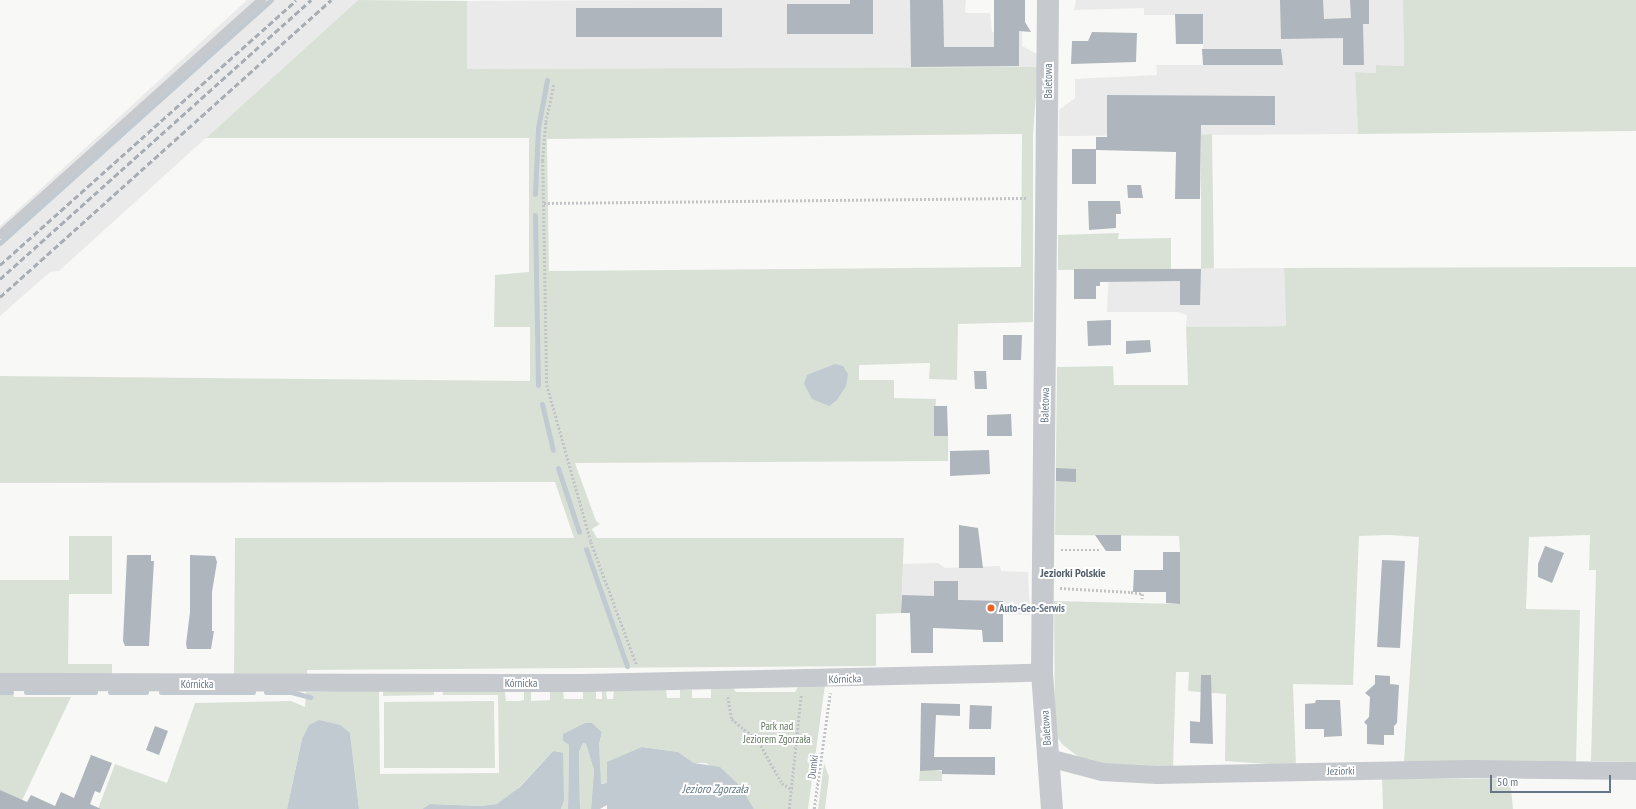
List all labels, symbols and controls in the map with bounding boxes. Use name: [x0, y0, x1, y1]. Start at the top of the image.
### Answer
street label: Baletowa: [1041, 63, 1055, 99]
street label: Baletowa: [1038, 387, 1052, 423]
district label: Jeziorki Polskie: [1040, 566, 1106, 580]
place label: Auto-Geo-Serwis: [999, 601, 1065, 615]
marker: Auto-Geo-Serwis: [986, 603, 996, 613]
street label: Kórnicka: [828, 672, 862, 686]
street label: Kórnicka: [505, 676, 537, 690]
street label: Kórnicka: [181, 677, 213, 691]
street label: Baletowa: [1038, 710, 1054, 746]
park label: Park nad Jeziorem Zgorzała: [743, 720, 811, 746]
street label: Dumki: [805, 754, 821, 780]
street label: Jeziorki: [1327, 764, 1355, 778]
scale bar: [1492, 767, 1613, 793]
text: 50 m: [1497, 774, 1518, 789]
water label: Jezioro Zgorzała: [682, 782, 748, 796]

